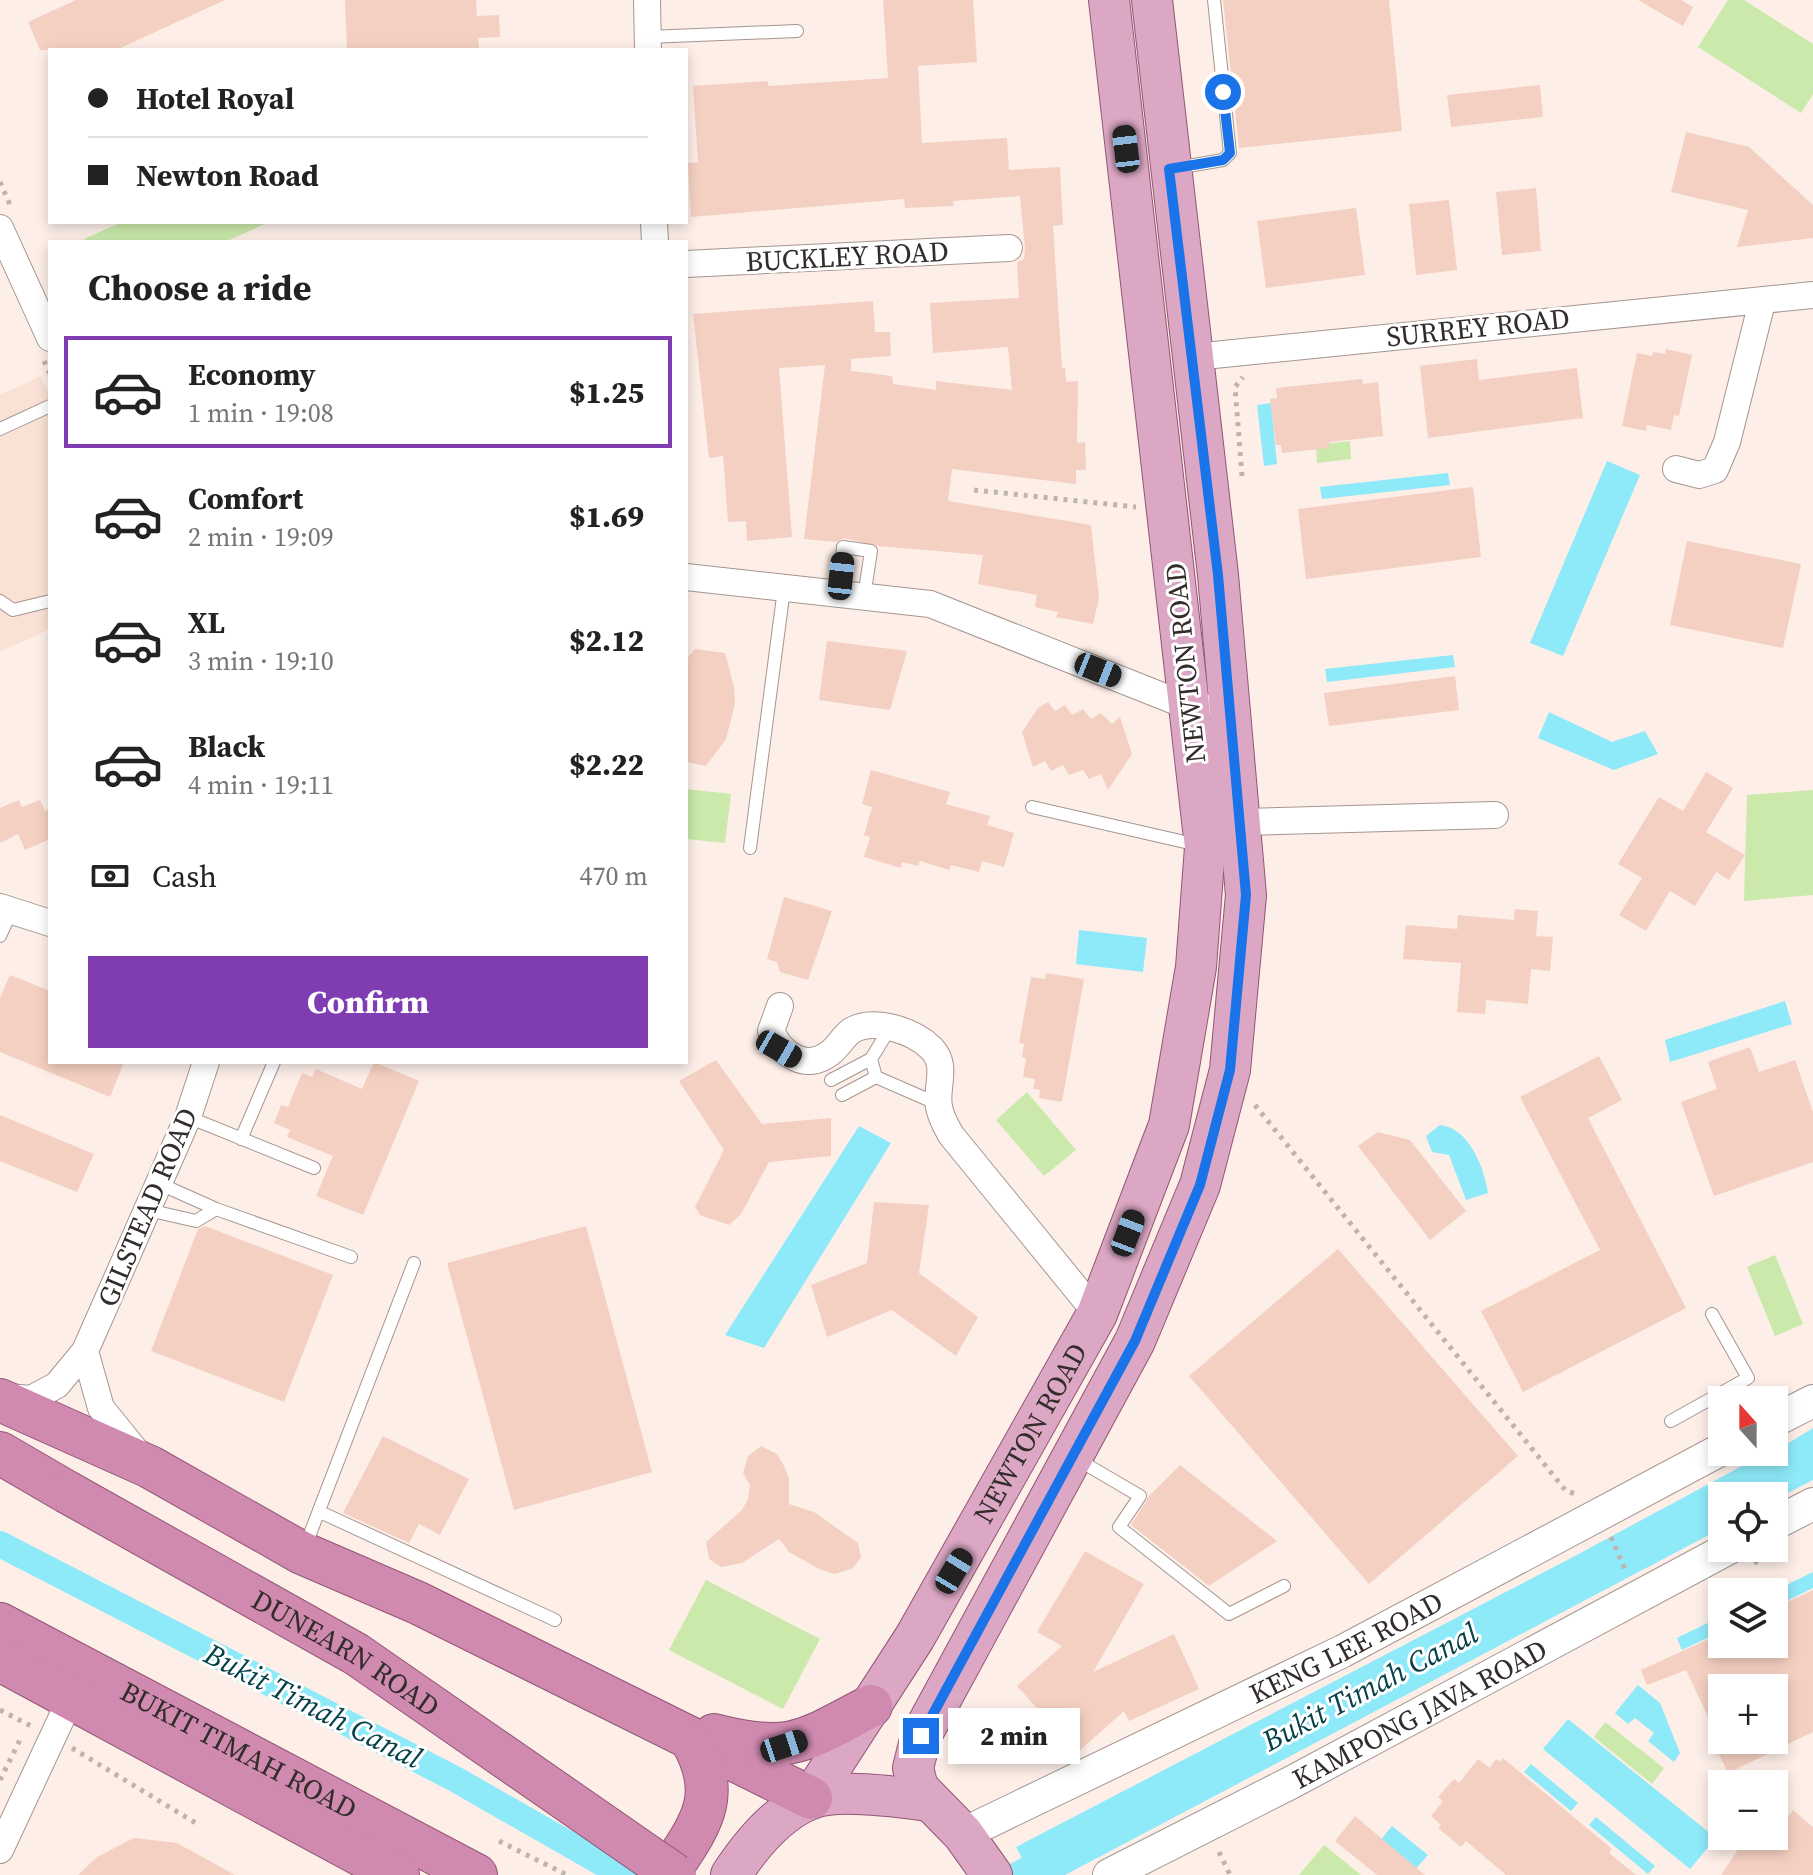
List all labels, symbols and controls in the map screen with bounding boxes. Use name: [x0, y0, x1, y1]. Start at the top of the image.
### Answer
route start: [1205, 74, 1241, 110]
text: Hotel Royal: [136, 78, 294, 119]
car: [1111, 124, 1141, 174]
text: Newton Road: [136, 155, 319, 196]
street label: BUCKLEY ROAD: [745, 232, 949, 280]
text: Choose a ride: [88, 263, 311, 312]
street label: SURREY ROAD: [1384, 298, 1572, 356]
text: Economy: [188, 354, 316, 395]
icon: car: [92, 356, 164, 428]
text: $1.25: [569, 372, 644, 413]
text: 1 min · 19:08: [188, 395, 334, 431]
text: Comfort: [188, 478, 303, 519]
icon: car: [92, 480, 164, 552]
text: $1.69: [569, 496, 644, 537]
text: 2 min · 19:09: [188, 519, 334, 555]
car: [827, 551, 855, 601]
street label: NEWTON ROAD: [1156, 561, 1214, 765]
text: XL: [188, 602, 225, 643]
icon: car: [92, 604, 164, 676]
text: $2.12: [569, 620, 644, 661]
text: 3 min · 19:10: [188, 643, 334, 679]
car: [1071, 650, 1125, 690]
text: Black: [188, 726, 265, 767]
icon: car: [92, 728, 164, 800]
text: $2.22: [569, 744, 644, 785]
text: 4 min · 19:11: [188, 767, 334, 803]
icon: cash: [88, 854, 132, 898]
text: Cash: [152, 856, 217, 897]
text: 470 m: [580, 858, 648, 894]
button: Confirm: [88, 956, 648, 1048]
car: [752, 1027, 806, 1071]
street label: GILSTEAD ROAD: [88, 1102, 206, 1312]
car: [1108, 1206, 1148, 1260]
street label: NEWTON ROAD: [964, 1336, 1096, 1530]
north arrow: [1708, 1386, 1788, 1466]
map controls: [1708, 1386, 1788, 1850]
button: locate: [1708, 1482, 1788, 1562]
car: [931, 1544, 977, 1598]
button: layers: [1708, 1578, 1788, 1658]
street label: DUNEARN ROAD: [245, 1580, 447, 1725]
street label: KENG LEE ROAD: [1243, 1582, 1449, 1712]
water label: Bukit Timah Canal: [1254, 1612, 1485, 1761]
street label: KAMPONG JAVA ROAD: [1286, 1630, 1554, 1797]
water label: Bukit Timah Canal: [197, 1633, 430, 1778]
street label: BUKIT TIMAH ROAD: [114, 1672, 364, 1828]
button: +: [1708, 1674, 1788, 1754]
callout: 2 min: [949, 1708, 1081, 1764]
route end: [903, 1718, 939, 1754]
text: 2 min: [980, 1718, 1048, 1754]
car: [757, 1727, 811, 1765]
button: −: [1708, 1770, 1788, 1850]

